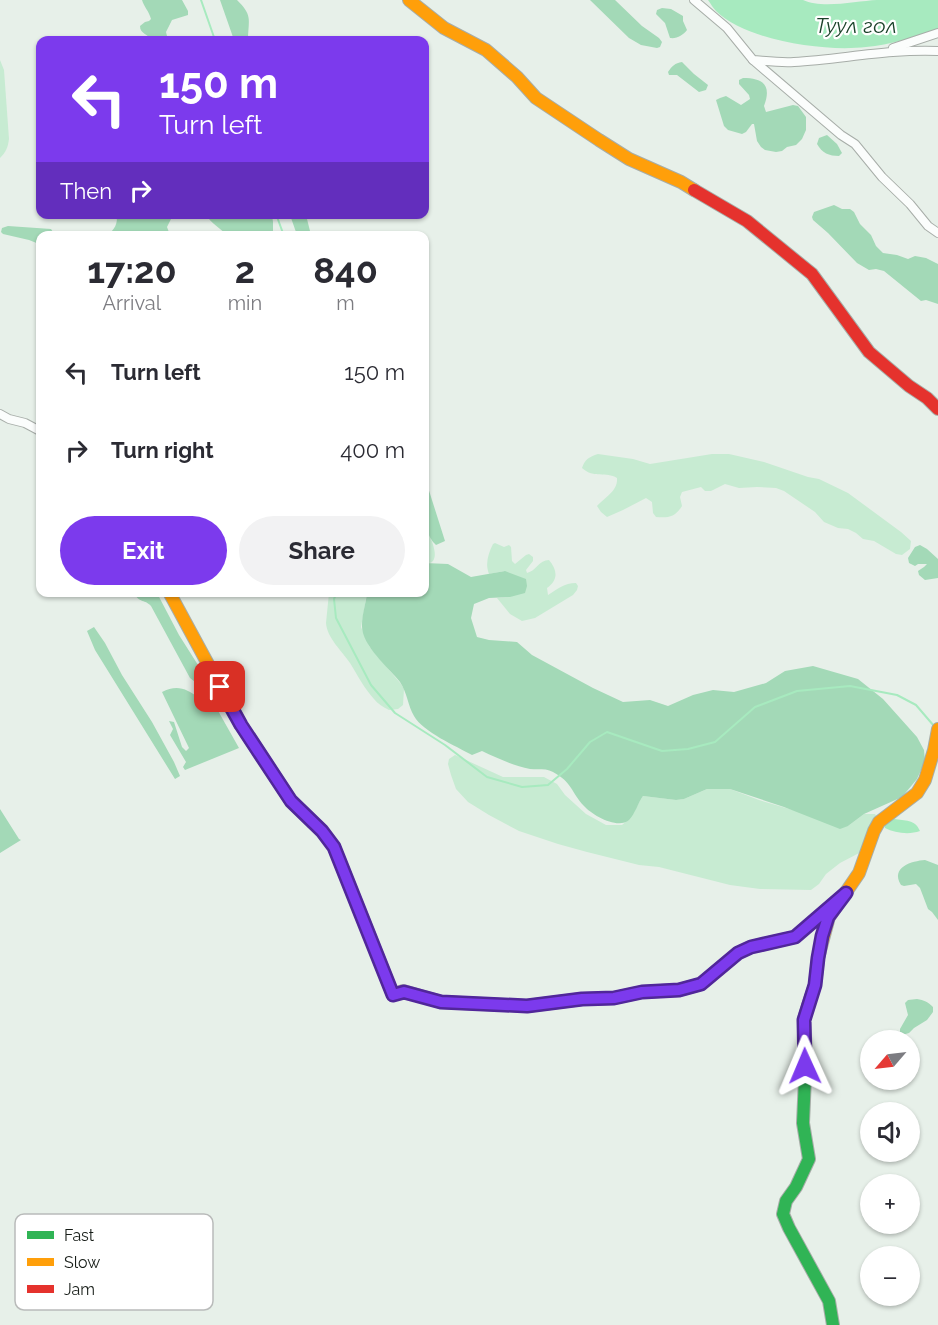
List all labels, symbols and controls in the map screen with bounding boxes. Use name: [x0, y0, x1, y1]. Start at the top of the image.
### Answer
water label: Туул гол: [815, 13, 897, 38]
text: 150 m: [159, 59, 278, 108]
icon: left: [60, 60, 138, 138]
text: Turn left: [159, 109, 262, 140]
icon: right: [124, 174, 157, 207]
text: Then: [60, 178, 112, 204]
text: 17:20: [87, 249, 177, 291]
text: 2: [235, 249, 255, 291]
text: 840: [313, 249, 378, 291]
text: Arrival: [103, 291, 161, 315]
text: min: [228, 291, 262, 315]
text: m: [336, 291, 355, 315]
icon: left: [60, 356, 93, 389]
text: Turn left: [111, 359, 201, 385]
text: 150 m: [344, 359, 405, 385]
icon: right: [60, 434, 93, 467]
text: Turn right: [111, 437, 214, 463]
text: 400 m: [340, 437, 405, 463]
button: Exit: [60, 516, 227, 585]
button: Share: [239, 516, 405, 585]
pin: [194, 661, 245, 712]
icon: arrive: [203, 670, 236, 703]
north arrow: [860, 1030, 920, 1090]
map controls: [860, 1030, 920, 1306]
position arrow: [773, 1034, 837, 1098]
button: sound: [860, 1102, 920, 1162]
button: +: [860, 1174, 920, 1234]
legend: [15, 1214, 213, 1310]
text: Fast: [64, 1226, 95, 1245]
button: −: [860, 1246, 920, 1306]
text: Slow: [64, 1253, 100, 1272]
text: Jam: [64, 1280, 95, 1299]

